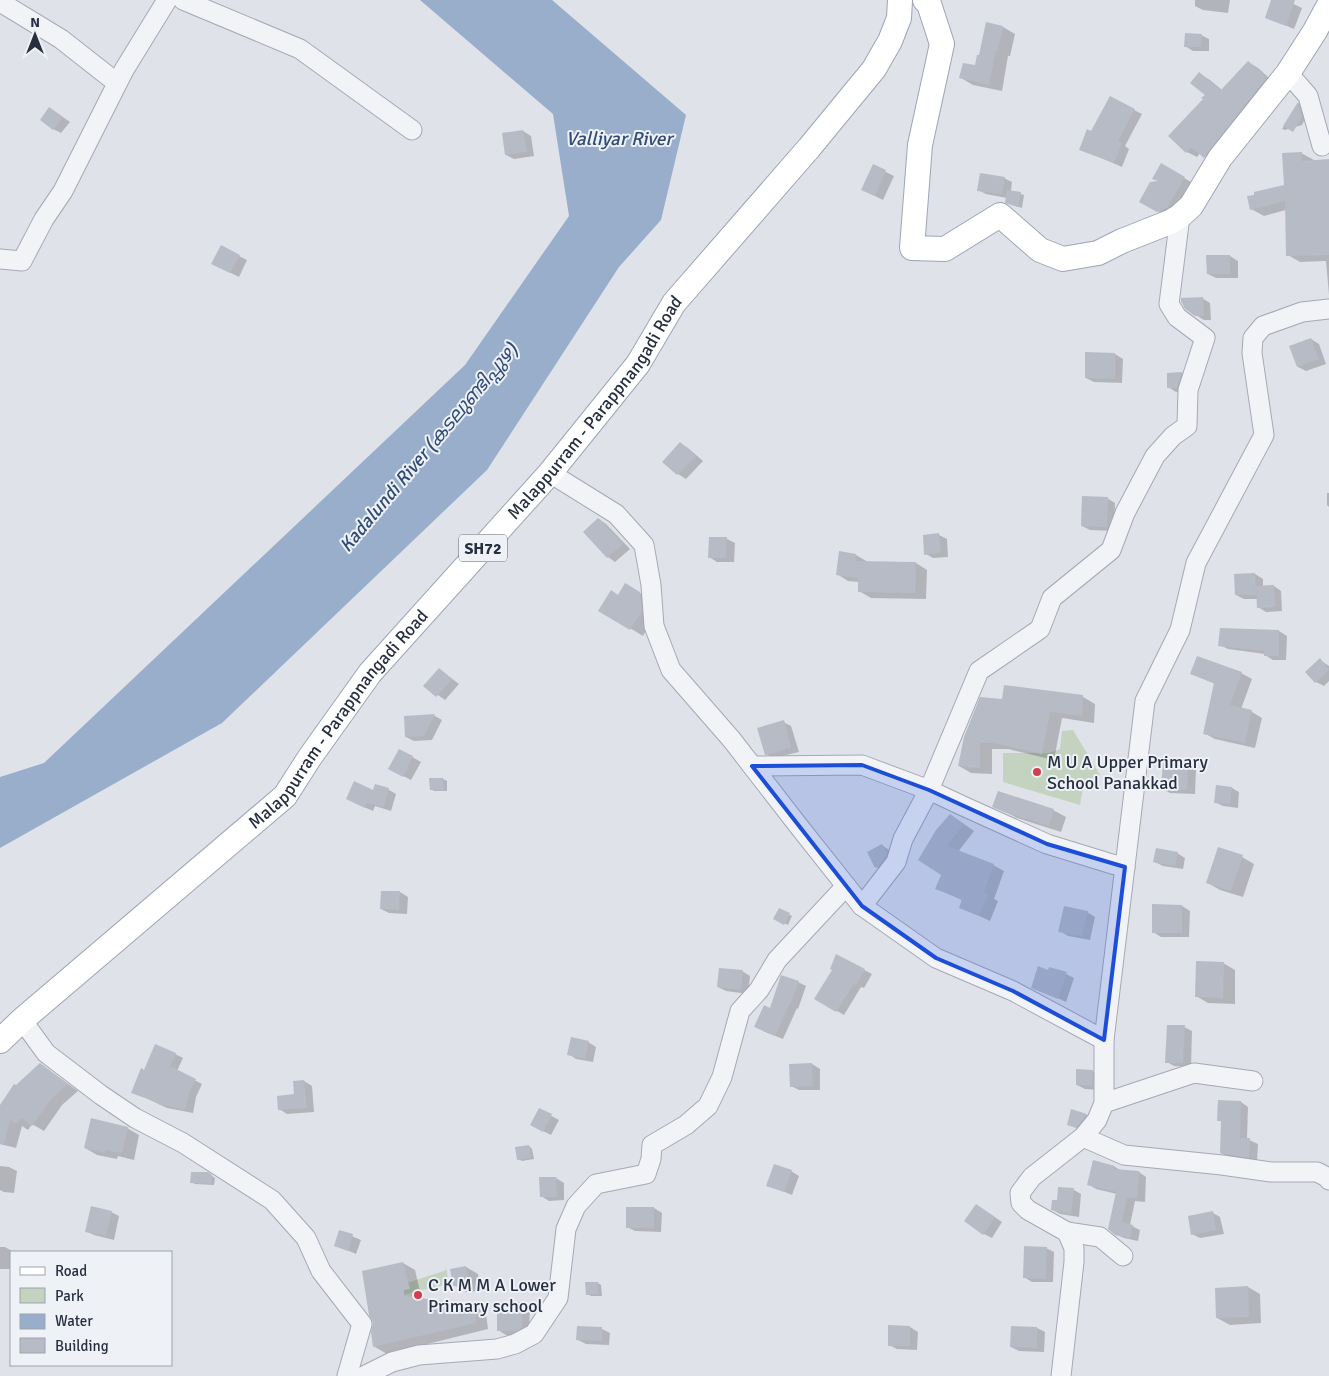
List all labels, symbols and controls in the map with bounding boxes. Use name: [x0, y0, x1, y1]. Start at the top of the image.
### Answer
north arrow: [10, 10, 60, 60]
text: N: [30, 14, 40, 31]
water label: Valliyar River: [566, 127, 675, 151]
street label: Malappurram - Parappnangadi Road: [503, 291, 687, 524]
water label: Kadalundi River (കടലുണ്ടിപ്പുഴ): [334, 338, 524, 558]
road number: SH72: [459, 534, 507, 562]
street label: Malappurram - Parappnangadi Road: [244, 605, 433, 833]
place label: M U A Upper Primary School Panakkad: [1047, 751, 1208, 794]
marker: M U A Upper Primary School Panakkad: [1031, 766, 1043, 778]
legend: [10, 1251, 172, 1366]
text: Road: [55, 1262, 87, 1280]
place label: C K M M A Lower Primary school: [428, 1274, 556, 1317]
text: Park: [55, 1287, 84, 1305]
marker: C K M M A Lower Primary school: [412, 1289, 424, 1301]
text: Water: [55, 1312, 93, 1330]
text: Building: [55, 1337, 109, 1355]

